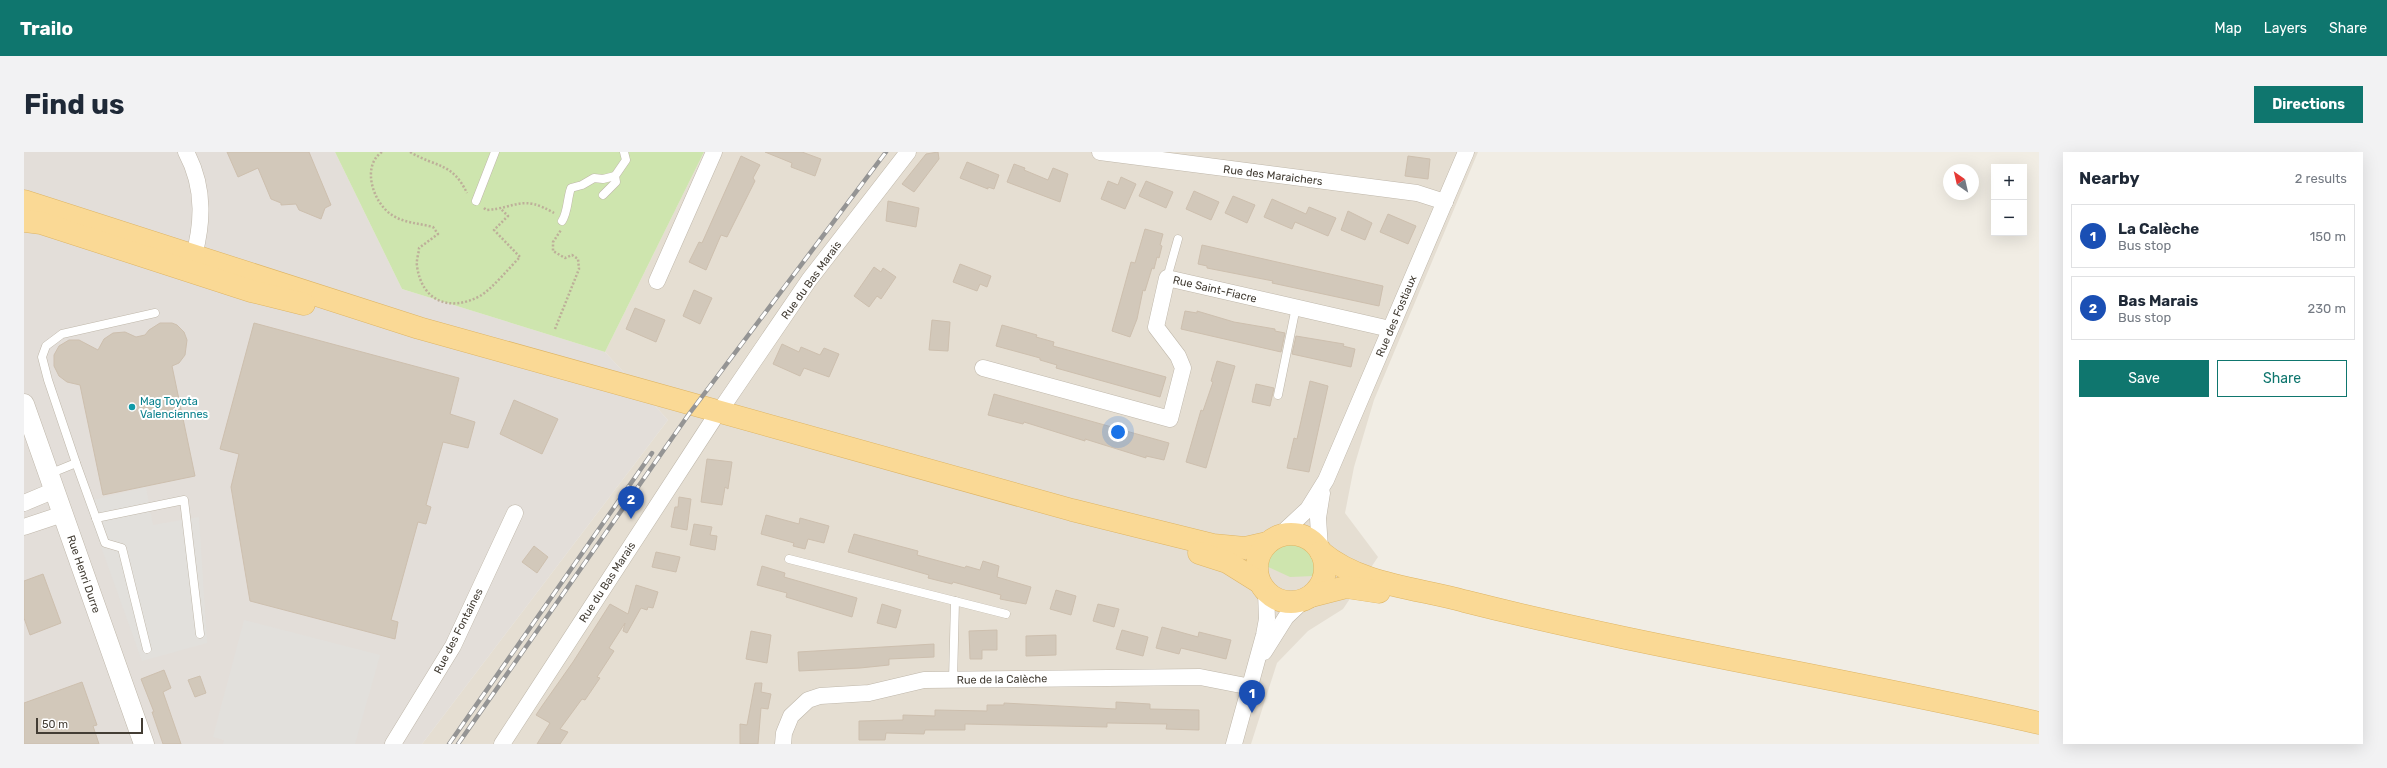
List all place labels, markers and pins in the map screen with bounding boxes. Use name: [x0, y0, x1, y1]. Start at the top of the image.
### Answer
place label: Mag Toyota Valenciennes: [140, 395, 209, 421]
marker: Mag Toyota Valenciennes: [127, 402, 137, 412]
pin: 2: [618, 486, 644, 519]
pin: 1: [1239, 680, 1265, 713]

